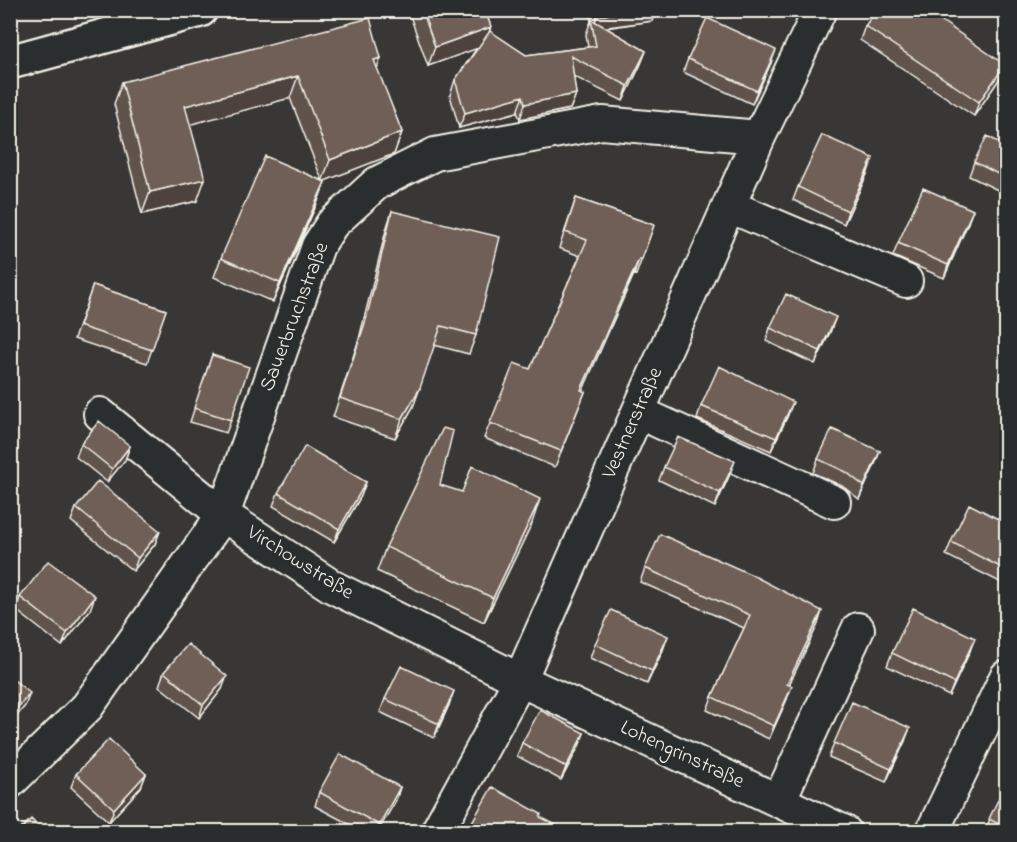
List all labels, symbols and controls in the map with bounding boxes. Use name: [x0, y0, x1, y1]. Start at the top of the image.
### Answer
street label: Sauerbruchstraße: [253, 238, 337, 396]
street label: Vestnerstraße: [595, 362, 671, 484]
street label: Virchowstraße: [240, 518, 360, 608]
street label: Lohengrinstraße: [614, 713, 750, 799]

